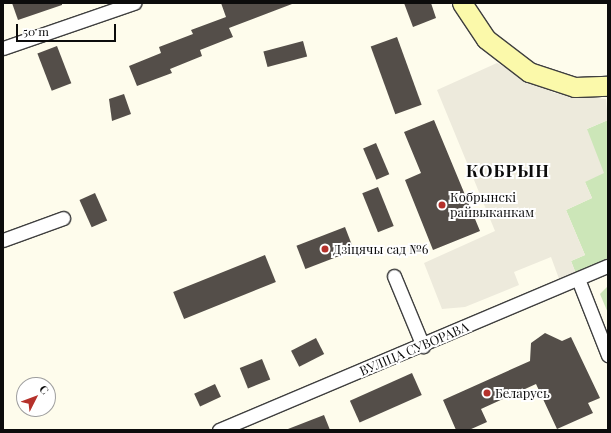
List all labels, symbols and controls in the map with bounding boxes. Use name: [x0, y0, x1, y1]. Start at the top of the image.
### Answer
scale bar: [18, 16, 118, 42]
text: 50 m: [23, 23, 49, 39]
district label: КОБРЫН: [466, 161, 550, 181]
place label: Кобрынскі райвыканкам: [450, 190, 534, 221]
marker: Кобрынскі райвыканкам: [437, 200, 447, 210]
place label: Дзіцячы сад №6: [333, 241, 429, 257]
marker: Дзіцячы сад №6: [320, 244, 330, 254]
street label: ВУЛІЦА СУВОРАВА: [357, 319, 471, 379]
north arrow: [16, 377, 56, 417]
text: С: [36, 381, 53, 397]
place label: Беларусь: [495, 385, 550, 401]
marker: Беларусь: [482, 388, 492, 398]

